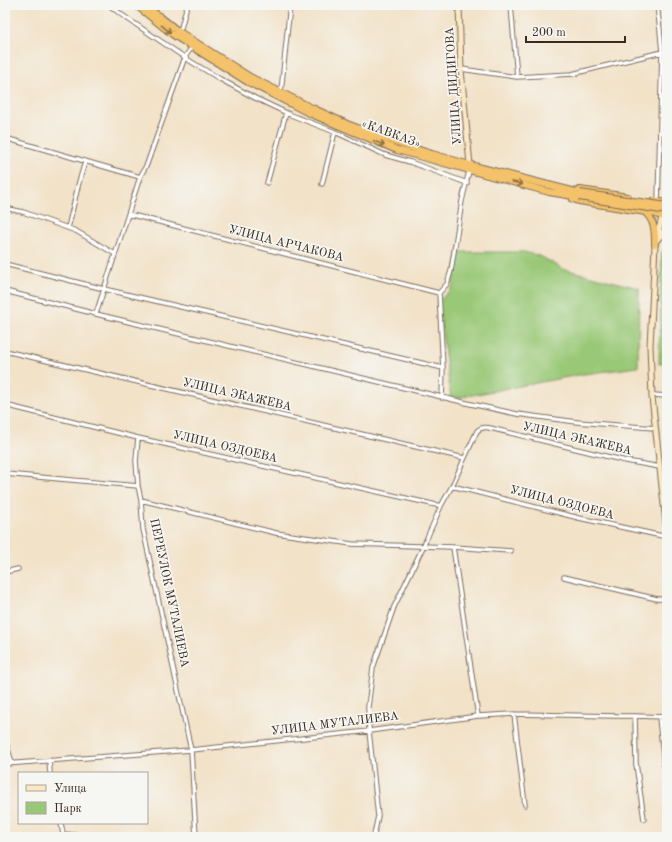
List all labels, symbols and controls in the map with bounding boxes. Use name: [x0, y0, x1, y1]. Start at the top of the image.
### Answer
scale bar: [526, 18, 625, 44]
one-way arrow: [161, 25, 172, 34]
street label: УЛИЦА ДИДИГОВА: [444, 27, 464, 145]
text: 200 m: [532, 27, 566, 39]
street label: «КАВКАЗ»: [360, 118, 422, 150]
one-way arrow: [373, 140, 385, 147]
one-way arrow: [510, 180, 523, 187]
street label: УЛИЦА АРЧАКОВА: [227, 224, 345, 264]
street label: УЛИЦА ЭКАЖЕВА: [181, 377, 293, 413]
street label: УЛИЦА ЭКАЖЕВА: [521, 421, 633, 457]
street label: УЛИЦА ОЗДОЕВА: [171, 429, 279, 465]
street label: УЛИЦА ОЗДОЕВА: [509, 484, 615, 522]
street label: ПЕРЕУЛОК МУТАЛИЕВА: [147, 517, 191, 669]
street label: УЛИЦА МУТАЛИЕВА: [270, 710, 400, 738]
legend: [18, 772, 148, 824]
text: Улица: [54, 783, 87, 795]
text: Парк: [54, 803, 82, 815]

